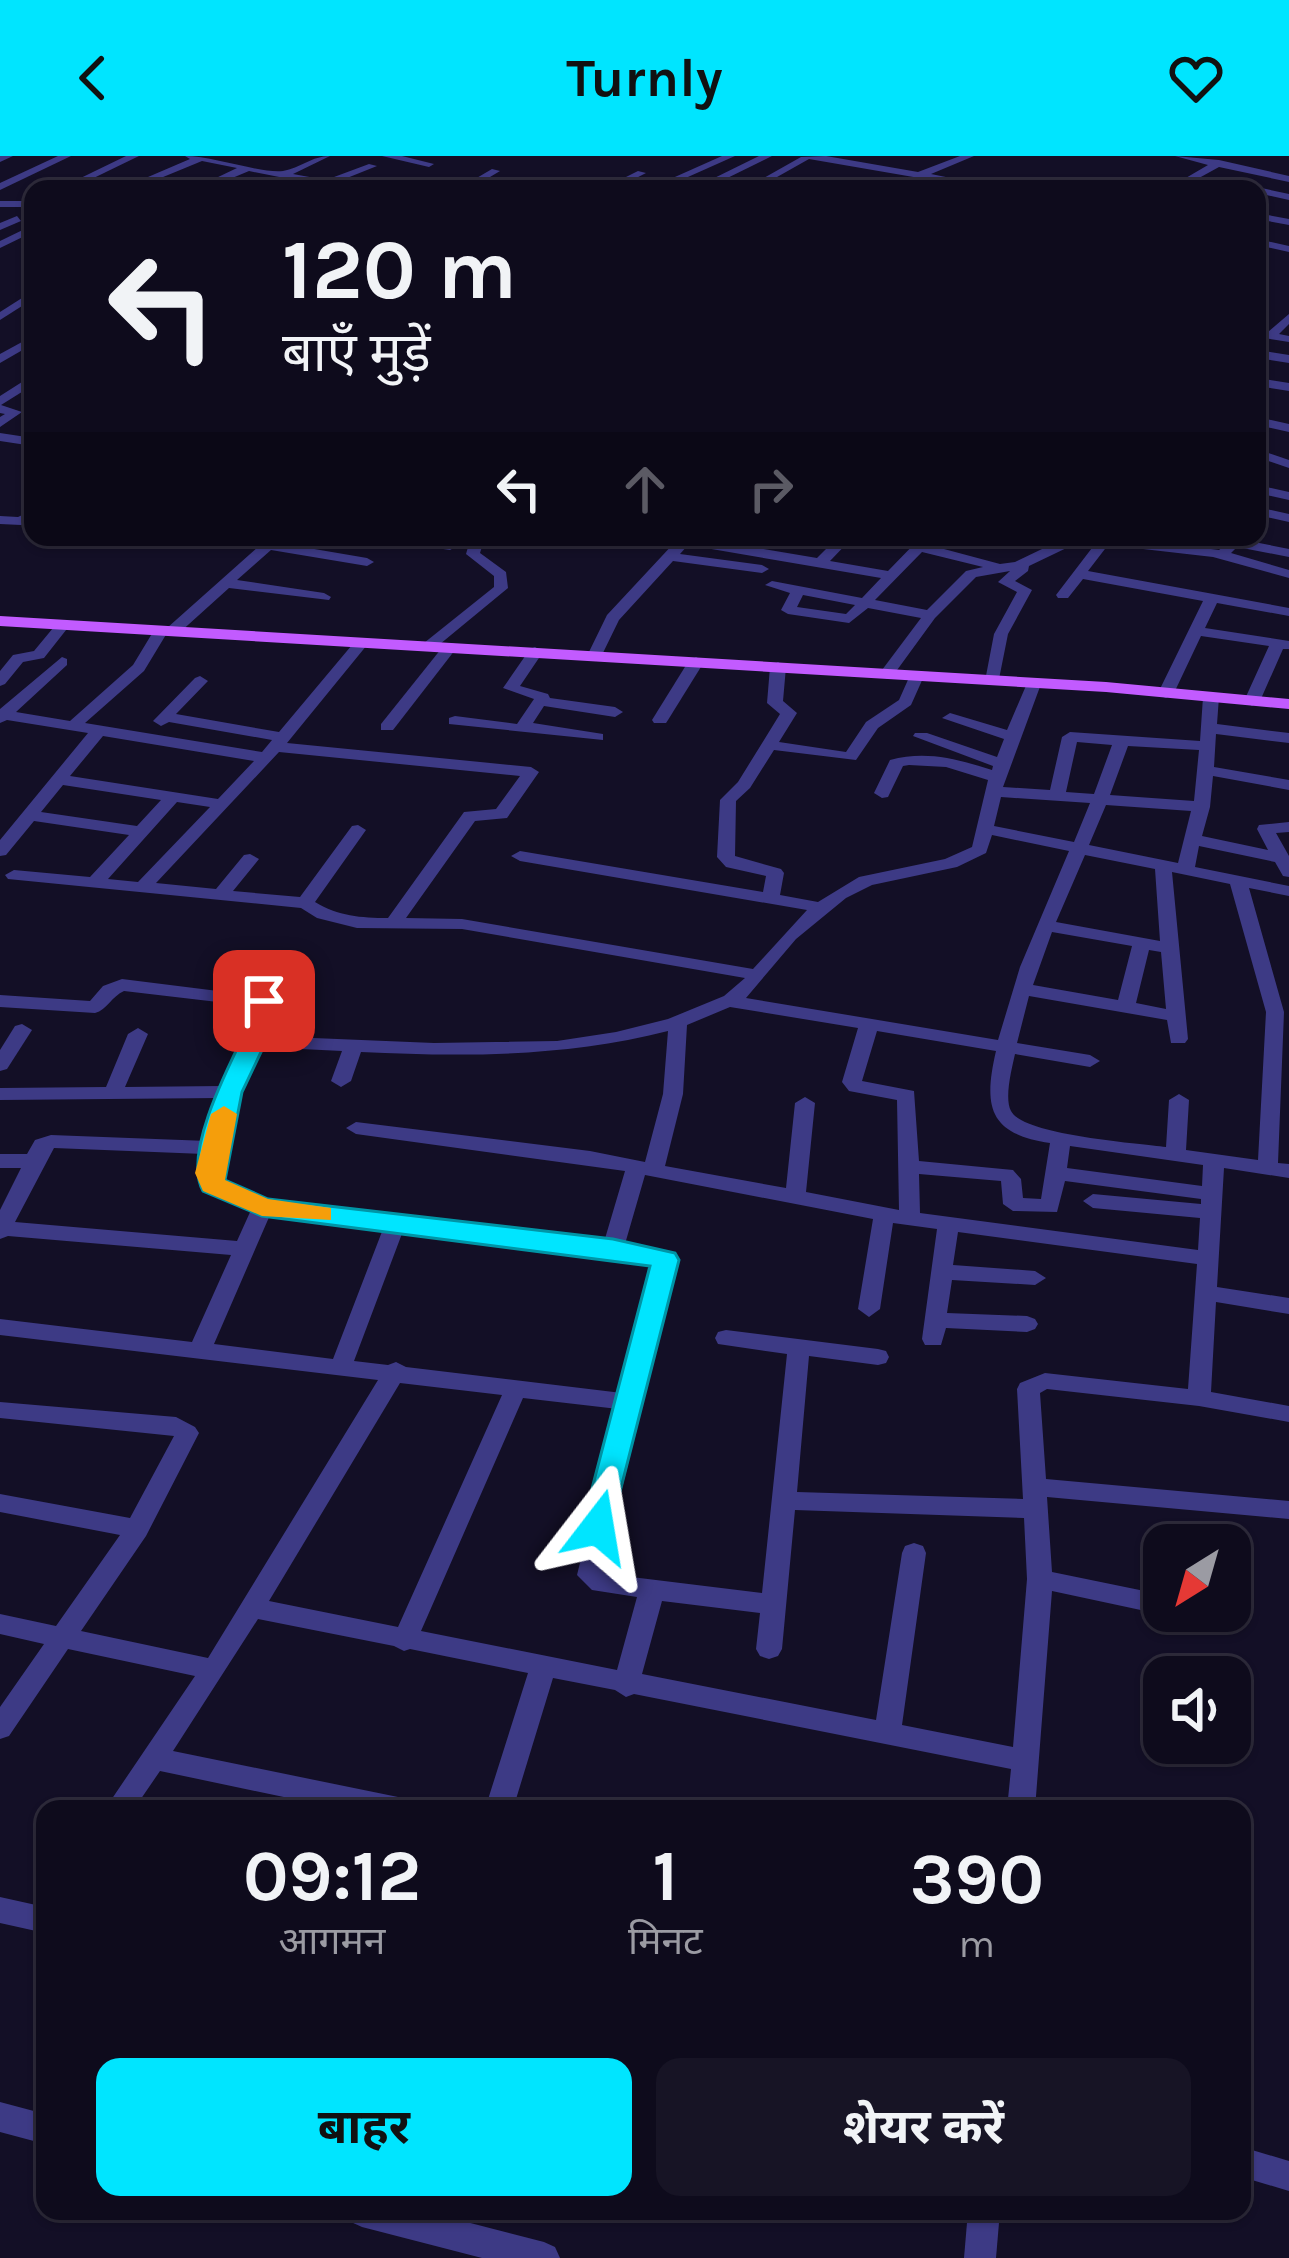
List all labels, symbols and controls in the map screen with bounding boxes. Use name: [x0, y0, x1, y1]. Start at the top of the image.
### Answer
icon: back: [60, 45, 126, 111]
icon: heart: [1163, 45, 1229, 111]
text: Turnly: [566, 46, 723, 110]
text: 120 m: [282, 221, 517, 319]
icon: left: [84, 228, 240, 384]
text: बाएँ मुड़ें: [282, 321, 431, 385]
icon: left: [486, 456, 552, 522]
icon: ahead: [612, 456, 678, 522]
icon: right: [738, 456, 804, 522]
pin: [213, 950, 315, 1052]
icon: arrive: [231, 968, 297, 1034]
position arrow: [535, 1464, 661, 1590]
north arrow: [1143, 1524, 1251, 1632]
map controls: [1143, 1524, 1251, 1764]
button: sound: [1143, 1656, 1251, 1764]
text: 09:12: [243, 1834, 421, 1918]
text: 1: [653, 1834, 678, 1918]
text: 390: [910, 1837, 1044, 1921]
text: आगमन: [279, 1918, 385, 1964]
text: मिनट: [628, 1918, 703, 1964]
text: m: [959, 1921, 995, 1967]
button: बाहर: [96, 2058, 632, 2196]
button: शेयर करें: [656, 2058, 1191, 2196]

